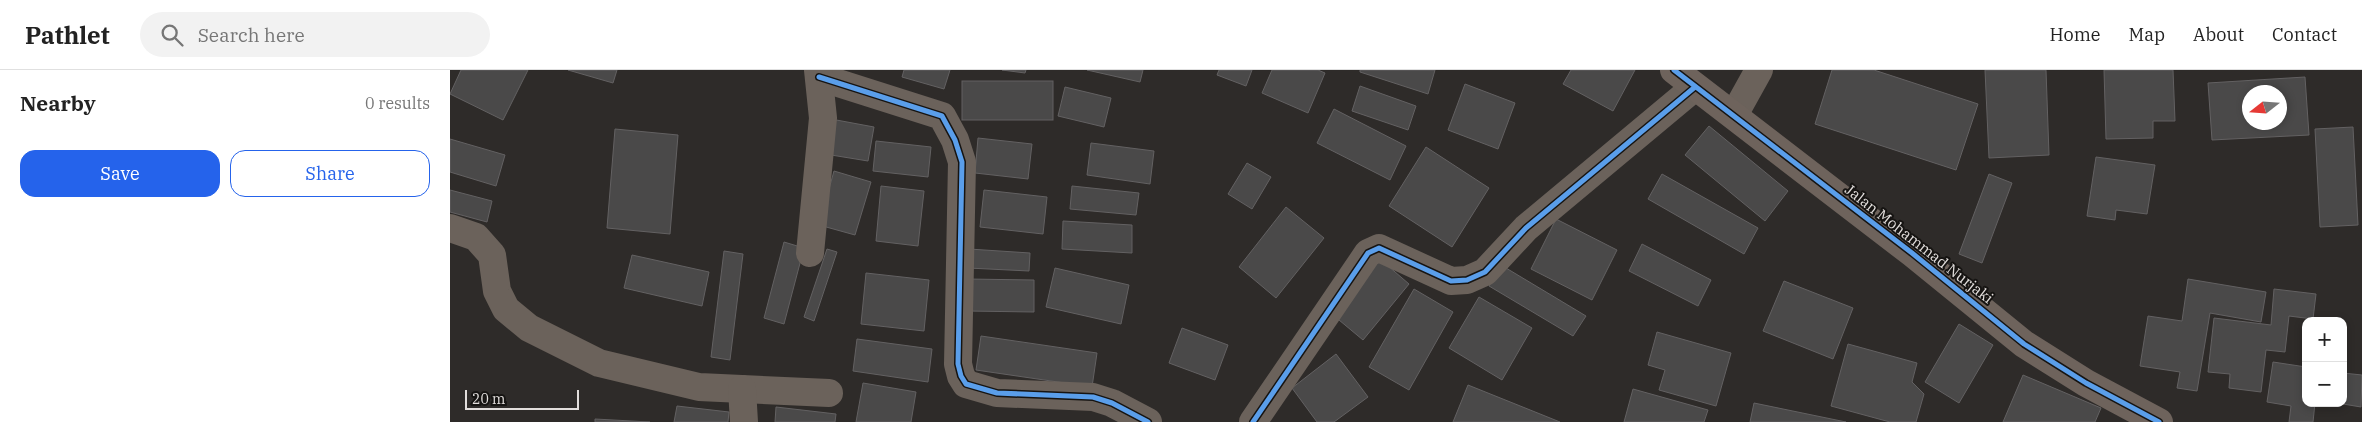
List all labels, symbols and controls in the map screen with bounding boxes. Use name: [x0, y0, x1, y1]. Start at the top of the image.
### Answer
search box: [140, 12, 490, 57]
text: Pathlet: [25, 19, 110, 51]
icon: search: [158, 21, 186, 49]
text: Search here: [198, 23, 305, 47]
text: Home: [2049, 23, 2101, 46]
text: Map: [2129, 23, 2165, 46]
text: About: [2193, 23, 2244, 46]
text: Contact: [2272, 23, 2337, 46]
north arrow: [2242, 85, 2287, 130]
text: Nearby: [20, 89, 96, 117]
text: 0 results: [365, 93, 430, 113]
button: Save: [20, 150, 220, 197]
button: Share: [230, 150, 430, 197]
street label: Jalan Mohammad Nurjaki: [1841, 180, 1997, 308]
map controls: [2302, 317, 2347, 407]
button: +: [2302, 317, 2347, 362]
button: −: [2302, 362, 2347, 407]
scale bar: [465, 387, 579, 410]
text: 20 m: [472, 390, 505, 408]

